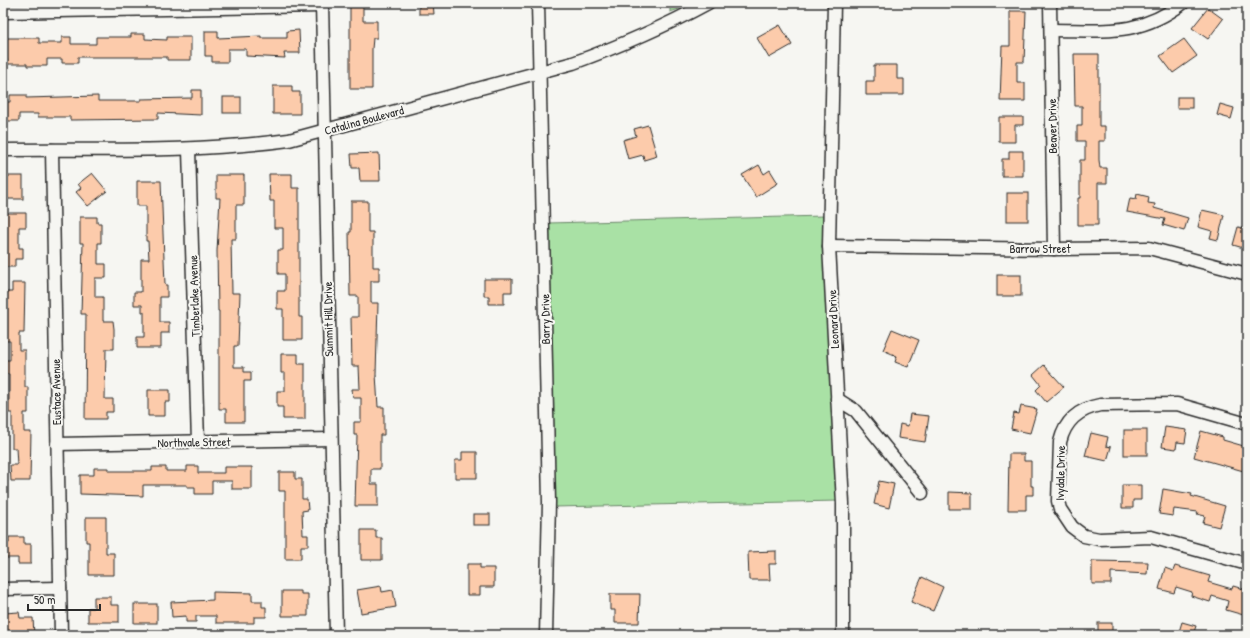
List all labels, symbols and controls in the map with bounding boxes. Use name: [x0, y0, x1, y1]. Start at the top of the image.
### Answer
street label: Beaver Drive: [1043, 98, 1061, 154]
street label: Catalina Boulevard: [322, 101, 406, 139]
street label: Barrow Street: [1009, 240, 1071, 257]
street label: Timberlake Avenue: [184, 255, 204, 337]
street label: Summit Hill Drive: [319, 281, 337, 357]
street label: Leonard Drive: [823, 289, 843, 349]
street label: Barry Drive: [536, 293, 554, 344]
street label: Eustace Avenue: [47, 359, 65, 425]
street label: Northvale Street: [157, 433, 232, 451]
street label: Ivydale Drive: [1051, 445, 1069, 501]
scale bar: [28, 586, 100, 612]
text: 50 m: [34, 591, 55, 608]

